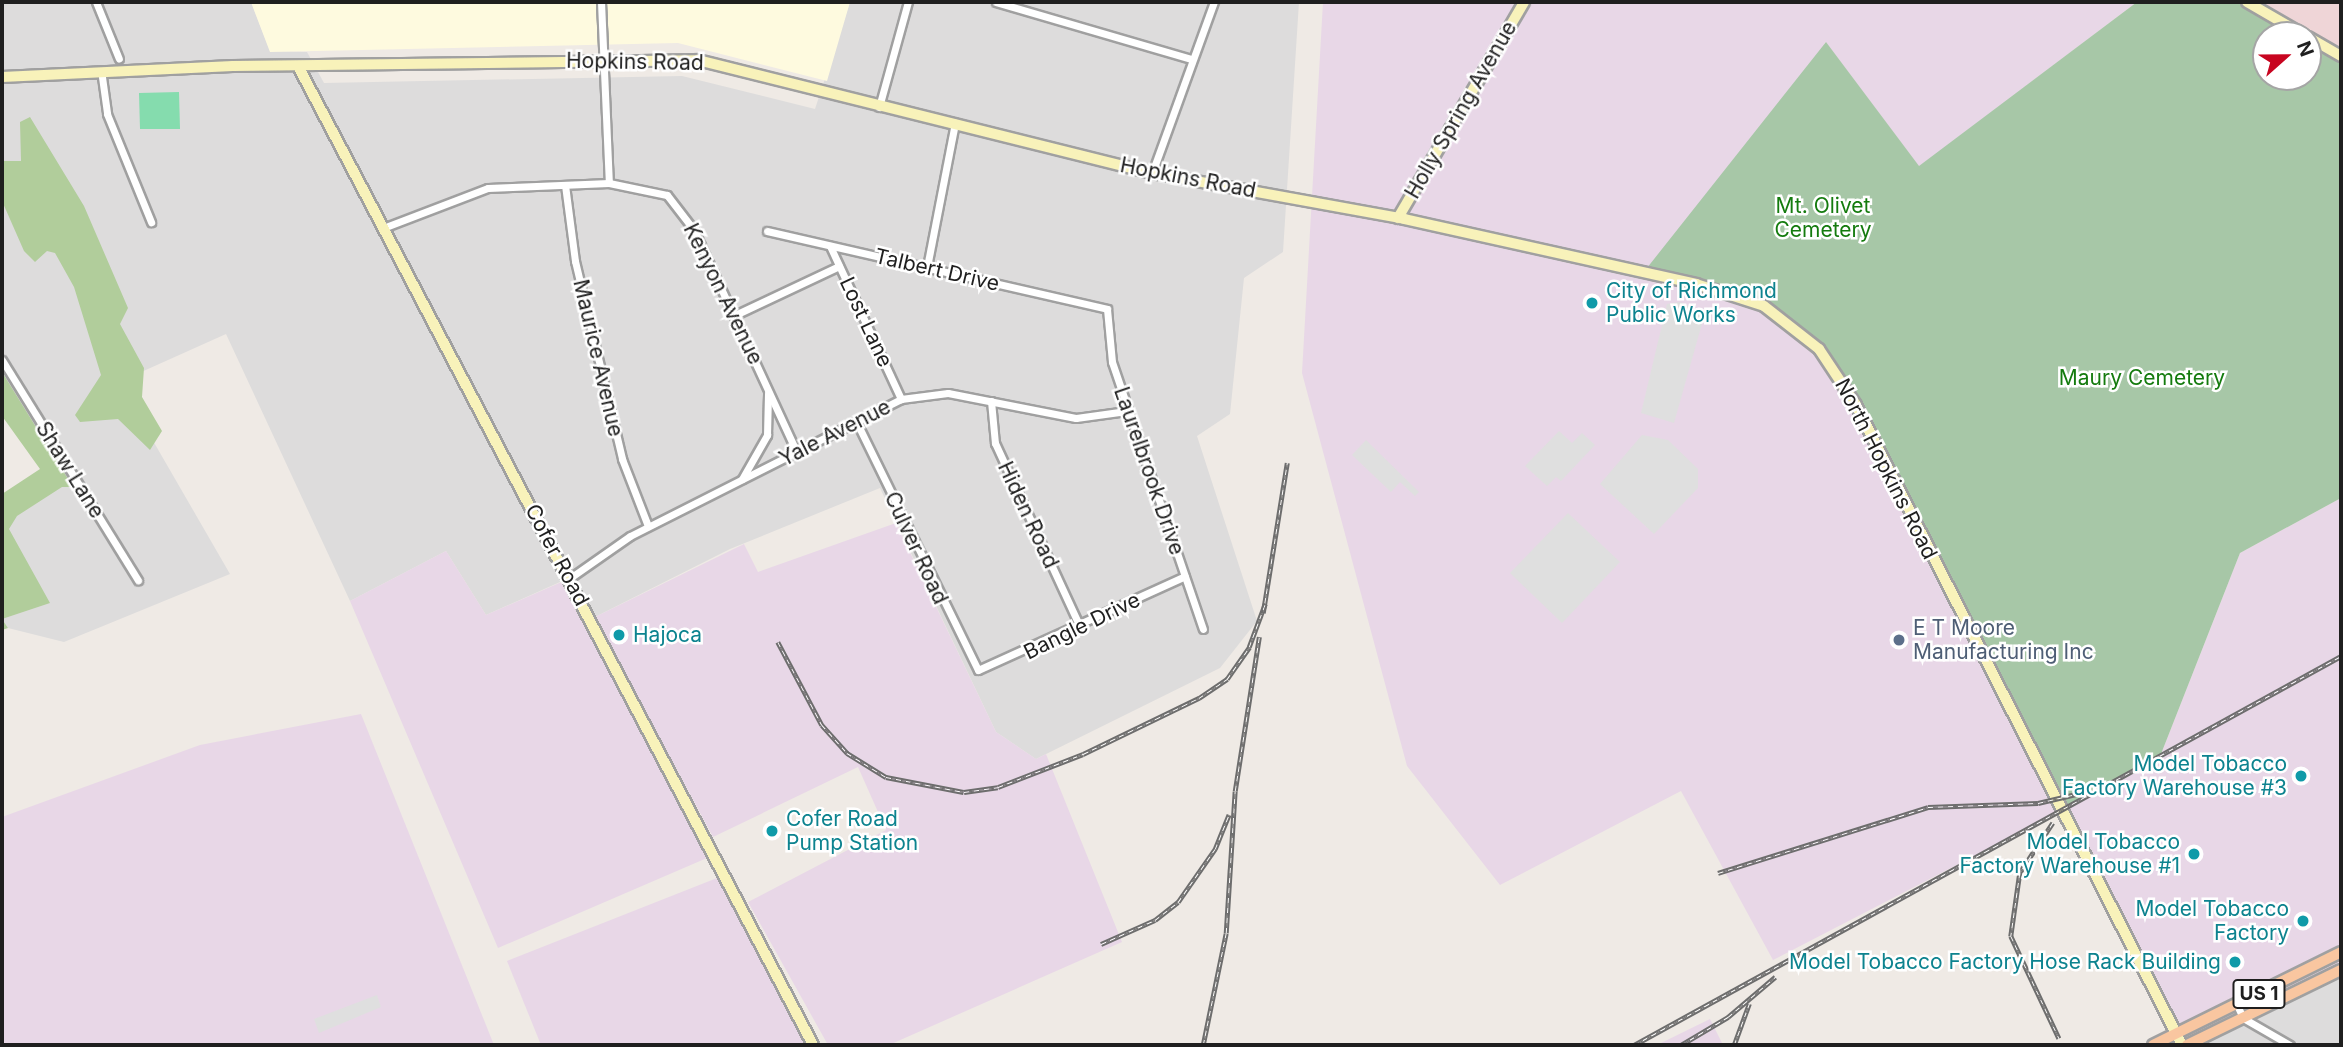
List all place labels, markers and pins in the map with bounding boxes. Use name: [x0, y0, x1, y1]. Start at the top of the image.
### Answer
place label: City of Richmond Public Works: [1606, 278, 1777, 328]
marker: City of Richmond Public Works: [1584, 295, 1600, 311]
place label: E T Moore Manufacturing Inc: [1913, 615, 2094, 665]
place label: Hajoca: [633, 622, 702, 648]
marker: Hajoca: [611, 627, 627, 643]
marker: E T Moore Manufacturing Inc: [1891, 632, 1907, 648]
place label: Model Tobacco Factory Warehouse #3: [2062, 751, 2287, 801]
marker: Model Tobacco Factory Warehouse #3: [2293, 768, 2309, 784]
place label: Cofer Road Pump Station: [786, 806, 918, 856]
marker: Cofer Road Pump Station: [764, 823, 780, 839]
place label: Model Tobacco Factory Warehouse #1: [1959, 829, 2180, 879]
marker: Model Tobacco Factory Warehouse #1: [2186, 846, 2202, 862]
place label: Model Tobacco Factory: [2135, 896, 2289, 946]
marker: Model Tobacco Factory: [2295, 913, 2311, 929]
place label: Model Tobacco Factory Hose Rack Building: [1789, 949, 2221, 975]
marker: Model Tobacco Factory Hose Rack Building: [2227, 954, 2243, 970]

